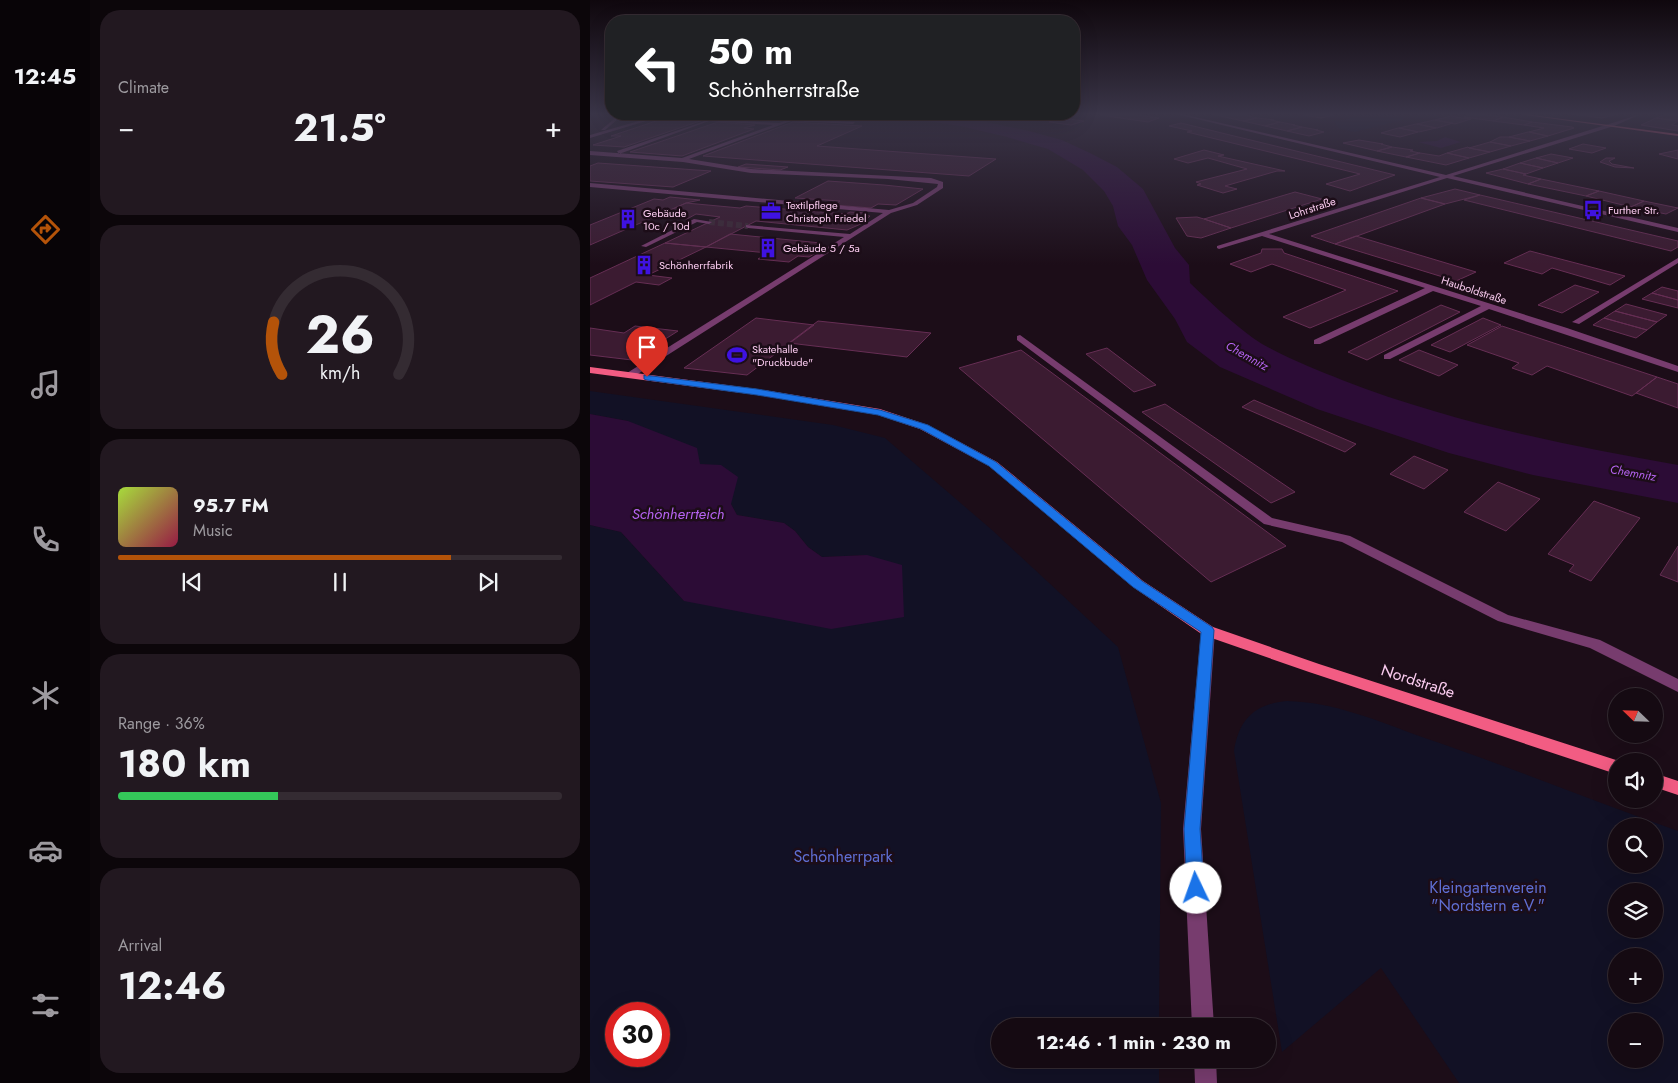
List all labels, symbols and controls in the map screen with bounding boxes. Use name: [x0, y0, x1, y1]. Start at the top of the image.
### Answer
text: 50 m: [708, 27, 793, 77]
icon: left: [625, 35, 690, 100]
text: 12:45: [14, 60, 76, 92]
text: Schönherrstraße: [708, 73, 860, 105]
text: Climate: [118, 76, 169, 99]
text: 21.5°: [293, 100, 386, 155]
text: −: [118, 107, 135, 148]
text: +: [545, 107, 562, 148]
street label: Lohrstraße: [1286, 193, 1338, 223]
place label: Textilpflege Christoph Friedel: [786, 197, 866, 226]
bus stop icon: Further Str.: [1582, 199, 1604, 221]
office icon: Textilpflege Christoph Friedel: [760, 200, 782, 222]
place label: Further Str.: [1608, 202, 1659, 218]
place label: Gebäude 10c / 10d: [643, 205, 690, 234]
building icon: Gebäude 10c / 10d: [617, 208, 639, 230]
icon: directions: [28, 212, 63, 247]
building icon: Gebäude 5 / 5a: [757, 237, 779, 259]
place label: Gebäude 5 / 5a: [783, 240, 860, 256]
building icon: Schönherrfabrik: [633, 254, 655, 276]
place label: Schönherrfabrik: [659, 257, 733, 273]
street label: Hauboldstraße: [1439, 272, 1509, 308]
text: 26: [306, 297, 374, 373]
pin: [626, 326, 668, 377]
icon: arrive: [633, 333, 661, 361]
water label: Chemnitz: [1222, 337, 1272, 375]
place label: Skatehalle "Druckbude": [752, 341, 813, 370]
sports icon: Skatehalle "Druckbude": [726, 344, 748, 366]
text: km/h: [320, 360, 360, 386]
icon: music: [28, 367, 63, 402]
water label: Chemnitz: [1609, 460, 1658, 486]
text: 95.7 FM: [193, 492, 269, 519]
water label: Schönherrteich: [632, 503, 724, 525]
text: Music: [193, 519, 233, 542]
icon: phone: [28, 522, 63, 557]
icon: previous: [178, 568, 206, 596]
icon: pause: [326, 568, 354, 596]
icon: next: [474, 568, 502, 596]
street label: Nordstraße: [1378, 658, 1458, 704]
icon: climate: [28, 678, 63, 713]
north arrow: [1608, 688, 1662, 742]
map controls: [1608, 688, 1663, 1068]
text: Range · 36%: [118, 712, 205, 735]
text: 180 km: [118, 736, 251, 791]
button: sound: [1608, 753, 1663, 808]
button: search: [1608, 818, 1663, 873]
icon: car: [28, 833, 63, 868]
park label: Schönherrpark: [794, 845, 893, 868]
position arrow: [1169, 861, 1221, 913]
park label: Kleingartenverein "Nordstern e.V.": [1429, 876, 1547, 917]
button: layers: [1608, 883, 1663, 938]
text: Arrival: [118, 934, 162, 957]
button: +: [1608, 948, 1663, 1003]
text: 12:46: [118, 958, 226, 1013]
icon: filters: [28, 988, 63, 1023]
speed limit sign: 30: [605, 1002, 670, 1067]
button: −: [1608, 1013, 1663, 1068]
text: 12:46 · 1 min · 230 m: [1036, 1029, 1231, 1056]

